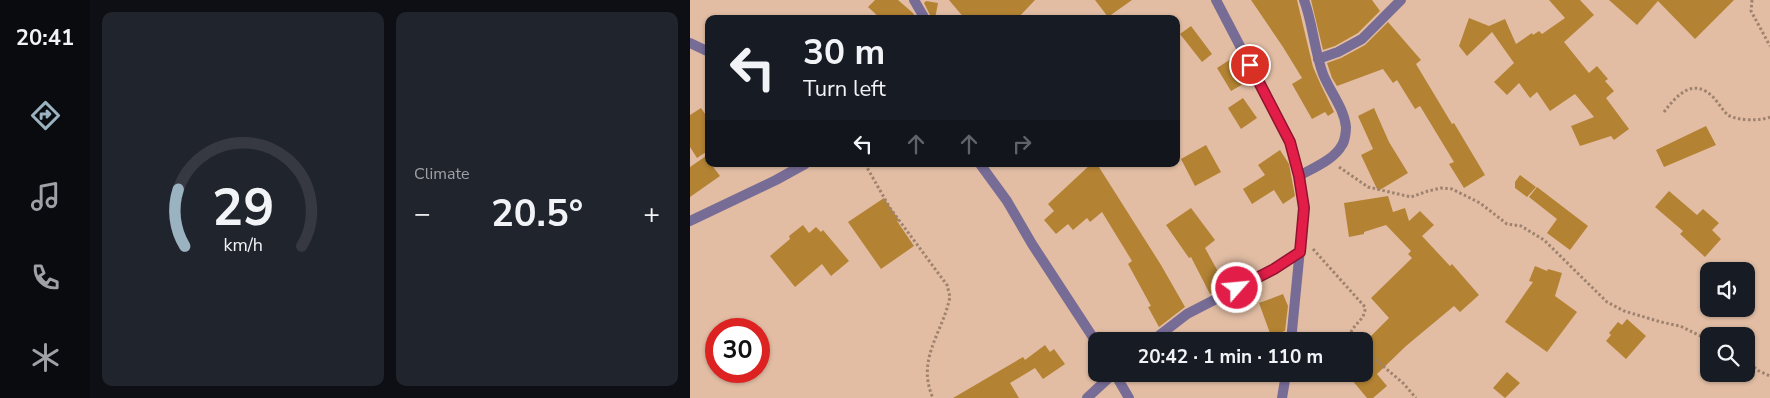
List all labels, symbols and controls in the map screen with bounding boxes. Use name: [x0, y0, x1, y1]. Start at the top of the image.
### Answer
text: 20:41: [16, 23, 74, 53]
text: 30 m: [803, 29, 885, 76]
icon: left: [720, 35, 785, 100]
pin: [1229, 44, 1271, 86]
icon: arrive: [1236, 51, 1264, 79]
text: Turn left: [803, 74, 886, 104]
icon: directions: [28, 98, 63, 133]
icon: left: [849, 130, 877, 158]
icon: ahead: [902, 130, 930, 158]
icon: ahead: [955, 130, 983, 158]
icon: right: [1008, 130, 1036, 158]
text: Climate: [414, 163, 469, 185]
text: 29: [212, 172, 274, 243]
icon: music: [28, 179, 63, 214]
text: 20.5°: [491, 188, 583, 239]
text: −: [414, 195, 431, 233]
text: +: [643, 195, 660, 233]
text: km/h: [223, 233, 263, 257]
icon: phone: [28, 260, 63, 295]
position arrow: [1210, 261, 1262, 313]
map controls: [1700, 262, 1755, 382]
button: sound: [1700, 262, 1755, 317]
speed limit sign: 30: [705, 318, 770, 383]
button: search: [1700, 327, 1755, 382]
icon: climate: [28, 340, 63, 375]
text: 20:42 · 1 min · 110 m: [1138, 344, 1323, 370]

